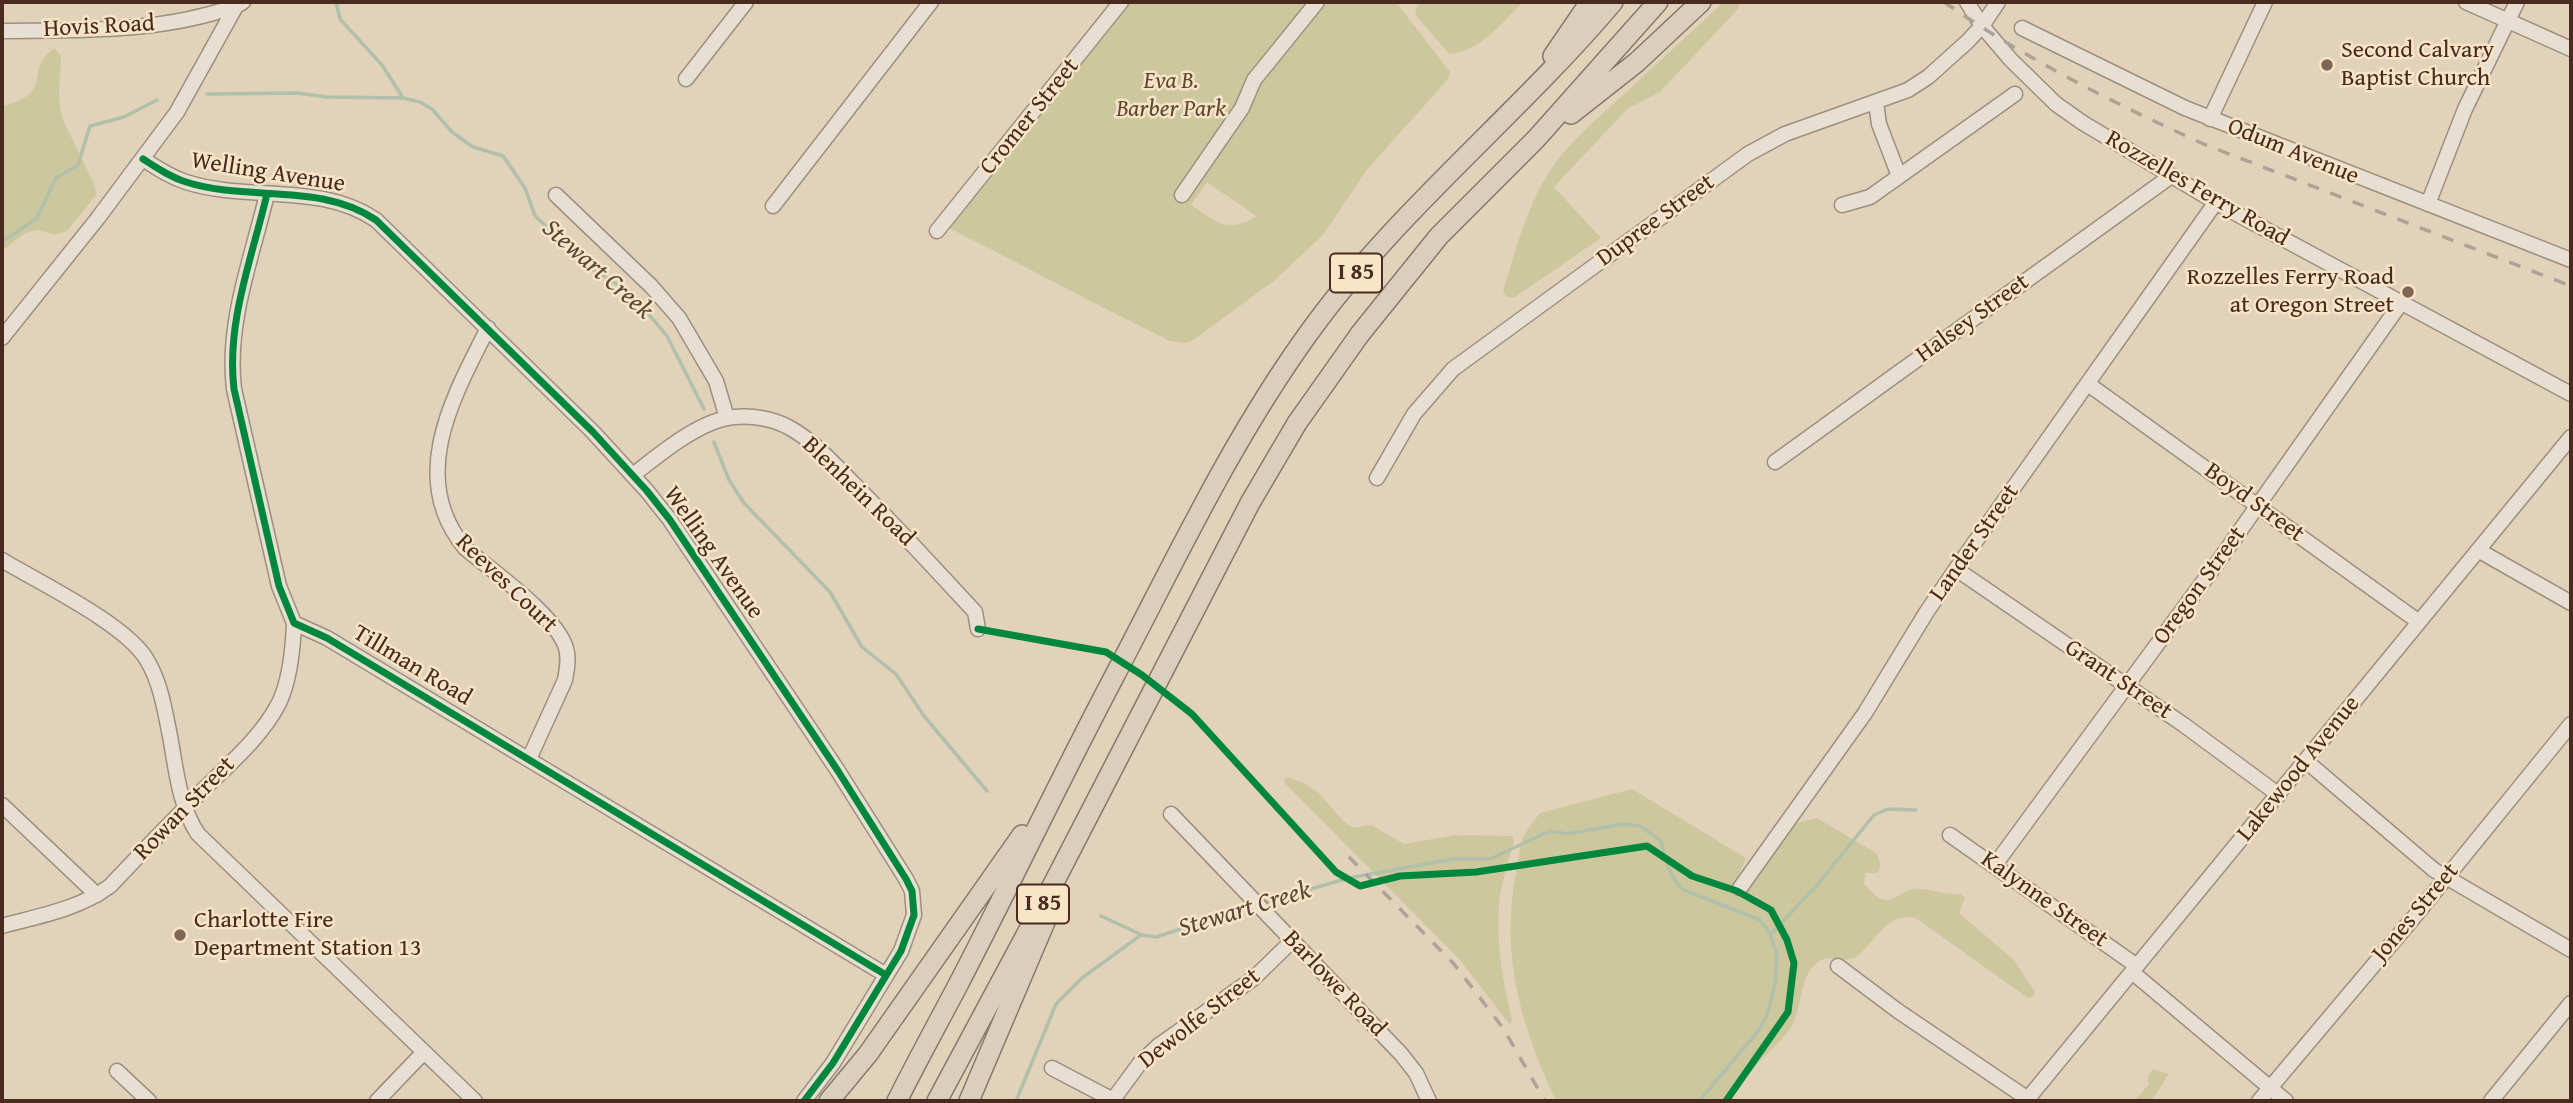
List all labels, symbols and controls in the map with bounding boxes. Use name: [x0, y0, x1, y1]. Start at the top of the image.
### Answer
street label: Hovis Road: [43, 10, 155, 44]
place label: Second Calvary Baptist Church: [2341, 37, 2494, 93]
street label: Cromer Street: [974, 53, 1086, 181]
marker: Second Calvary Baptist Church: [2319, 57, 2335, 73]
park label: Eva B. Barber Park: [1116, 68, 1226, 124]
street label: Odum Avenue: [2223, 113, 2363, 191]
street label: Rozzelles Ferry Road: [2100, 125, 2294, 253]
street label: Welling Avenue: [189, 147, 347, 199]
street label: Dupree Street: [1591, 169, 1721, 273]
water label: Stewart Creek: [535, 213, 659, 327]
road number: I 85: [1330, 254, 1382, 292]
place label: Rozzelles Ferry Road at Oregon Street: [2187, 264, 2394, 320]
street label: Halsey Street: [1911, 268, 2035, 370]
marker: Rozzelles Ferry Road at Oregon Street: [2400, 284, 2416, 300]
street label: Blenhein Road: [796, 431, 920, 553]
street label: Boyd Street: [2198, 457, 2310, 549]
street label: Lander Street: [1924, 479, 2026, 607]
street label: Welling Avenue: [657, 481, 769, 625]
street label: Oregon Street: [2147, 521, 2253, 651]
street label: Reeves Court: [449, 528, 563, 640]
street label: Tillman Road: [347, 619, 477, 713]
street label: Grant Street: [2059, 634, 2177, 726]
street label: Lakewood Avenue: [2231, 690, 2367, 848]
street label: Rowan Street: [128, 751, 242, 867]
street label: Kalynne Street: [1975, 846, 2113, 954]
street label: Jones Street: [2366, 858, 2466, 968]
water label: Stewart Creek: [1175, 875, 1315, 945]
road number: I 85: [1017, 884, 1069, 923]
place label: Charlotte Fire Department Station 13: [194, 907, 421, 963]
street label: Barlowe Road: [1276, 925, 1392, 1043]
marker: Charlotte Fire Department Station 13: [172, 927, 188, 943]
street label: Dewolfe Street: [1133, 963, 1267, 1075]

